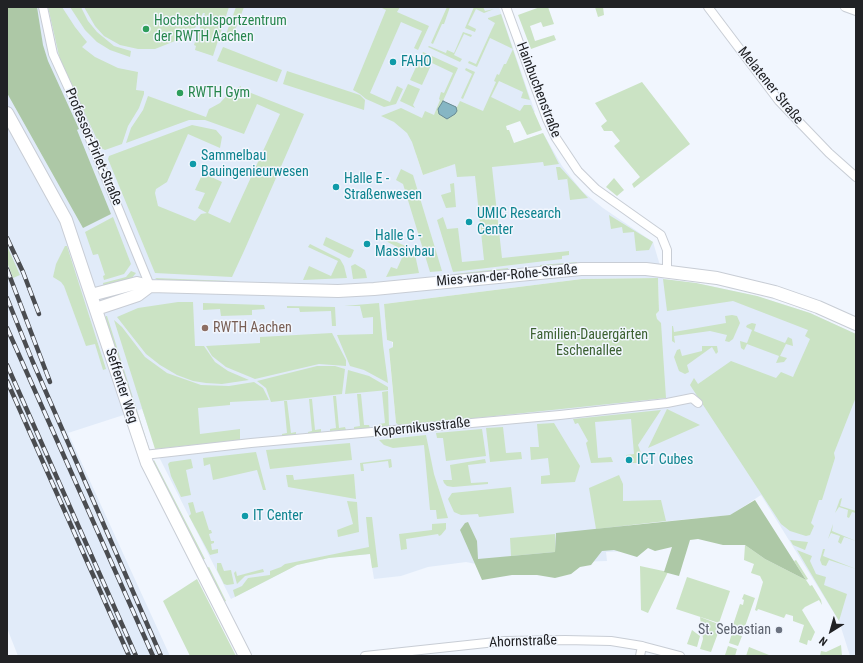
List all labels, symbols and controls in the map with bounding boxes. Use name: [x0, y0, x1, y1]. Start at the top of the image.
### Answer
place label: Hochschulsportzentrum der RWTH Aachen: [154, 13, 287, 46]
marker: Hochschulsportzentrum der RWTH Aachen: [141, 24, 151, 34]
street label: Hainbuchenstraße: [512, 40, 564, 140]
street label: Melatener Straße: [734, 44, 806, 128]
place label: FAHO: [401, 54, 432, 70]
marker: FAHO: [388, 57, 398, 67]
place label: RWTH Gym: [188, 85, 250, 101]
street label: Professor-Pirlet-Straße: [61, 86, 125, 208]
marker: RWTH Gym: [175, 88, 185, 98]
place label: Sammelbau Bauingenieurwesen: [201, 148, 309, 180]
marker: Sammelbau Bauingenieurwesen: [188, 159, 198, 169]
place label: Halle E - Straßenwesen: [344, 171, 422, 204]
marker: Halle E - Straßenwesen: [331, 182, 341, 192]
place label: UMIC Research Center: [477, 206, 561, 238]
marker: UMIC Research Center: [464, 217, 474, 227]
place label: Halle G - Massivbau: [375, 228, 435, 260]
marker: Halle G - Massivbau: [362, 239, 372, 249]
street label: Mies-van-der-Rohe-Straße: [436, 261, 578, 291]
place label: RWTH Aachen: [213, 320, 292, 336]
marker: RWTH Aachen: [200, 323, 210, 333]
park label: Familien-Dauergärten Eschenallee: [530, 327, 648, 360]
street label: Seffenter Weg: [101, 346, 141, 426]
street label: Kopernikusstraße: [373, 415, 471, 441]
place label: ICT Cubes: [637, 452, 693, 468]
marker: ICT Cubes: [624, 455, 634, 465]
place label: IT Center: [253, 508, 303, 524]
marker: IT Center: [240, 511, 250, 521]
north arrow: [811, 611, 851, 651]
place label: St. Sebastian: [698, 622, 771, 638]
marker: St. Sebastian: [774, 625, 784, 635]
street label: Ahornstraße: [489, 632, 557, 652]
text: N: [817, 634, 830, 648]

